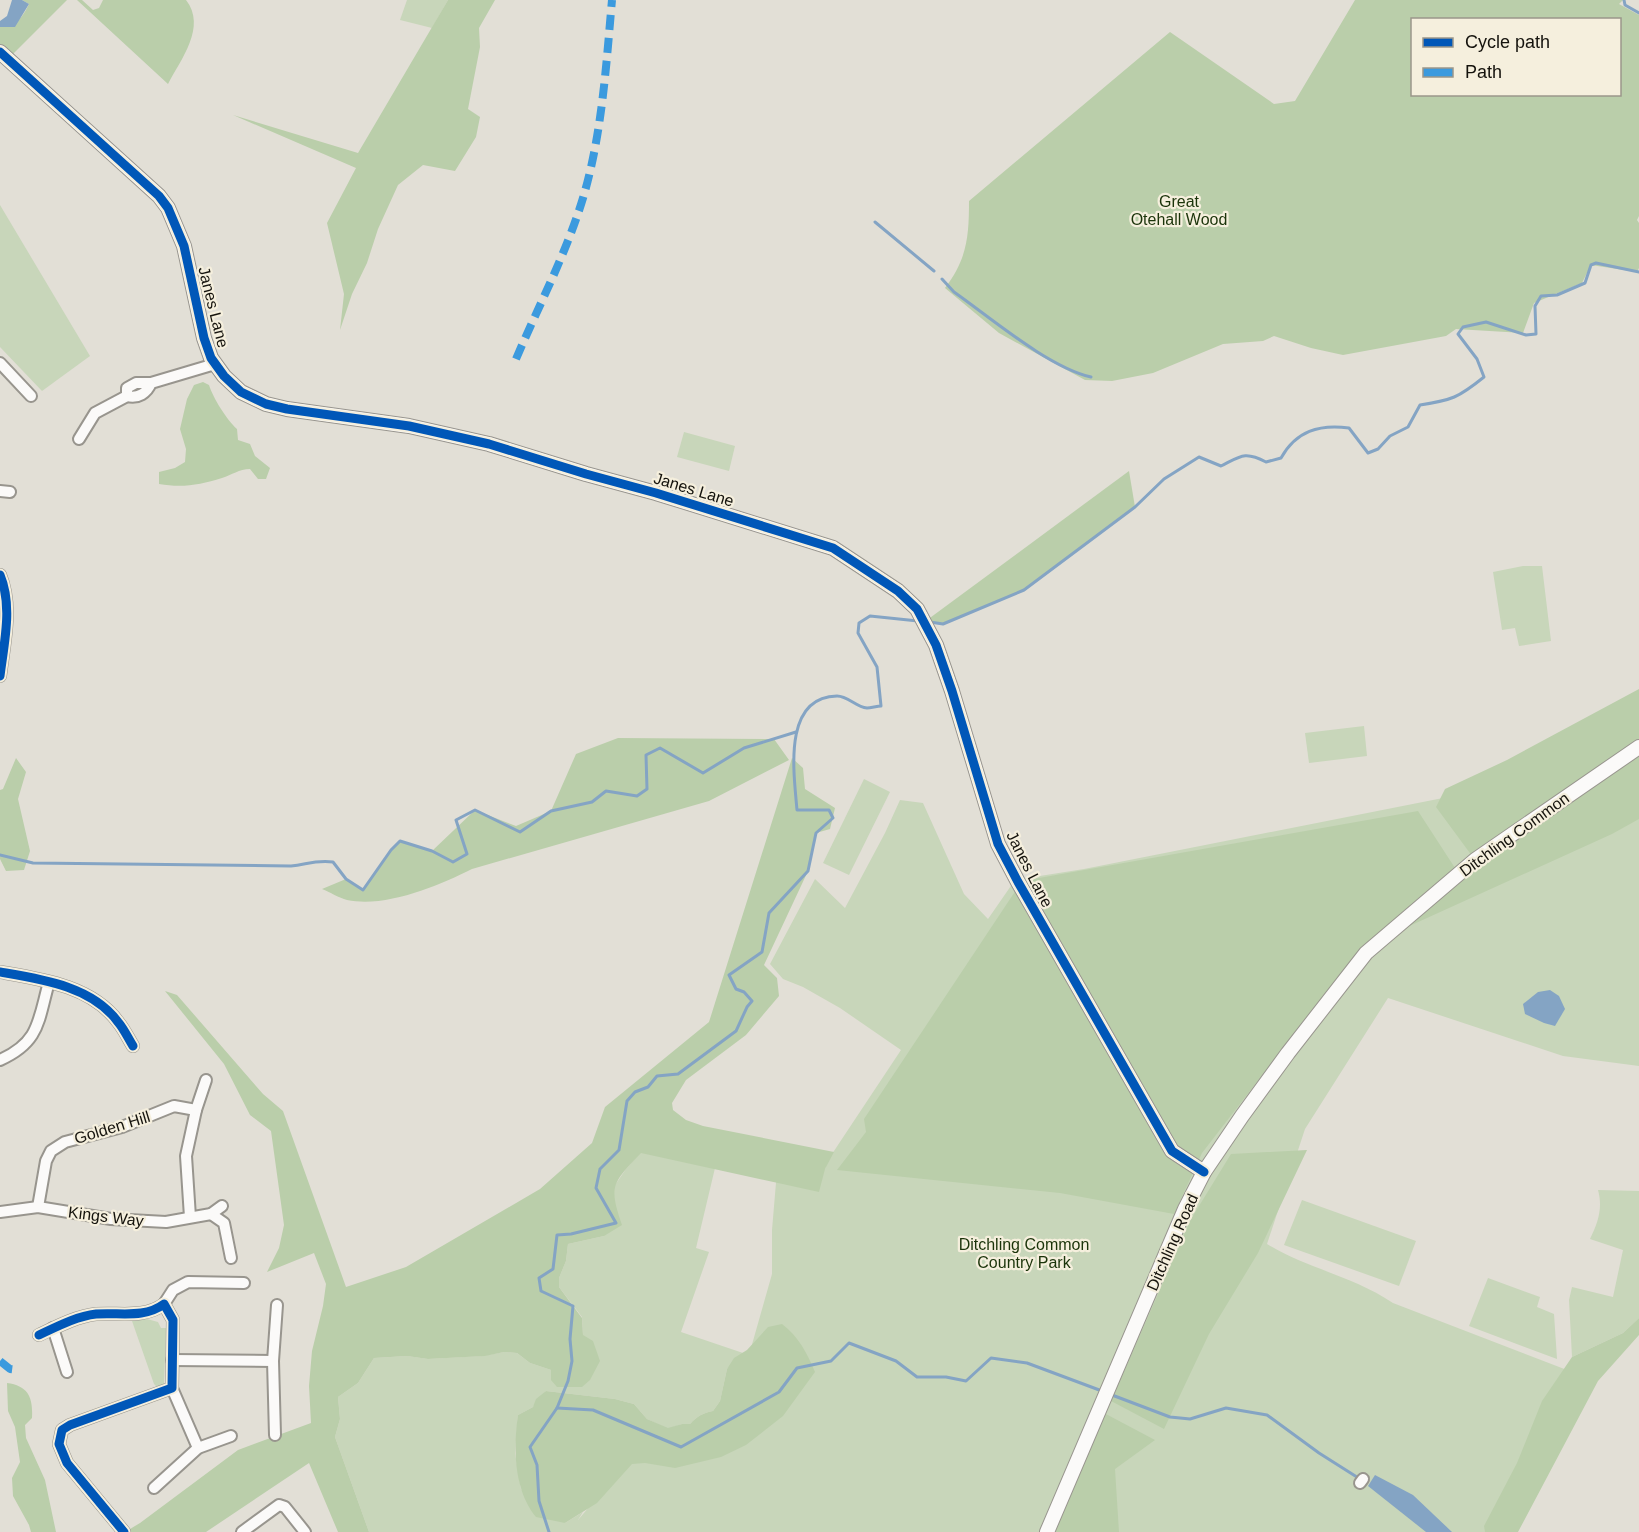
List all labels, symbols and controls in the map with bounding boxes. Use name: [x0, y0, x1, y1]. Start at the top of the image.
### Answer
legend: [1411, 18, 1621, 96]
text: Cycle path: [1465, 32, 1550, 52]
text: Path: [1465, 62, 1502, 82]
park label: Great Otehall Wood: [1131, 193, 1227, 228]
street label: Janes Lane: [195, 265, 232, 349]
street label: Janes Lane: [652, 469, 736, 510]
street label: Ditchling Common: [1456, 789, 1572, 880]
street label: Janes Lane: [1003, 829, 1056, 910]
street label: Golden Hill: [72, 1108, 152, 1147]
street label: Ditchling Road: [1144, 1191, 1201, 1293]
street label: Kings Way: [67, 1203, 145, 1230]
park label: Ditchling Common Country Park: [959, 1236, 1089, 1271]

